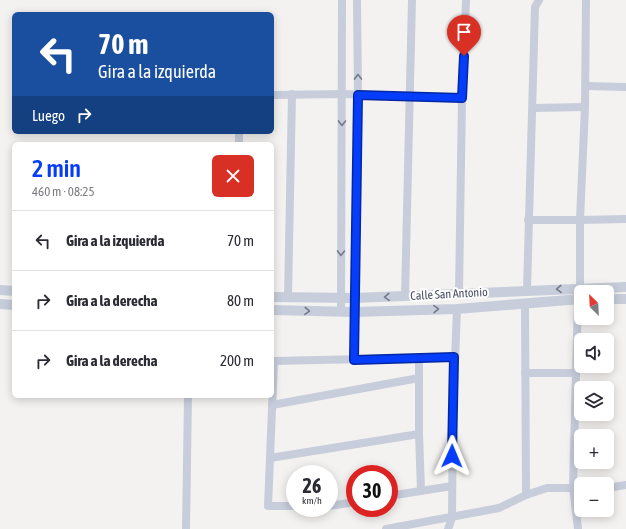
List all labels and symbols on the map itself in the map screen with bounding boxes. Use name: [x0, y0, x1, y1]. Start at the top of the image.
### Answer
pin: [447, 15, 481, 56]
one-way arrow: [354, 74, 362, 80]
one-way arrow: [338, 120, 346, 126]
one-way arrow: [337, 250, 345, 256]
street label: Calle San Antonio: [410, 285, 488, 303]
one-way arrow: [556, 285, 562, 293]
north arrow: [574, 285, 614, 325]
one-way arrow: [384, 292, 390, 301]
one-way arrow: [433, 305, 439, 314]
one-way arrow: [304, 307, 310, 315]
position arrow: [431, 435, 473, 477]
speed limit sign: 30: [346, 465, 398, 517]

